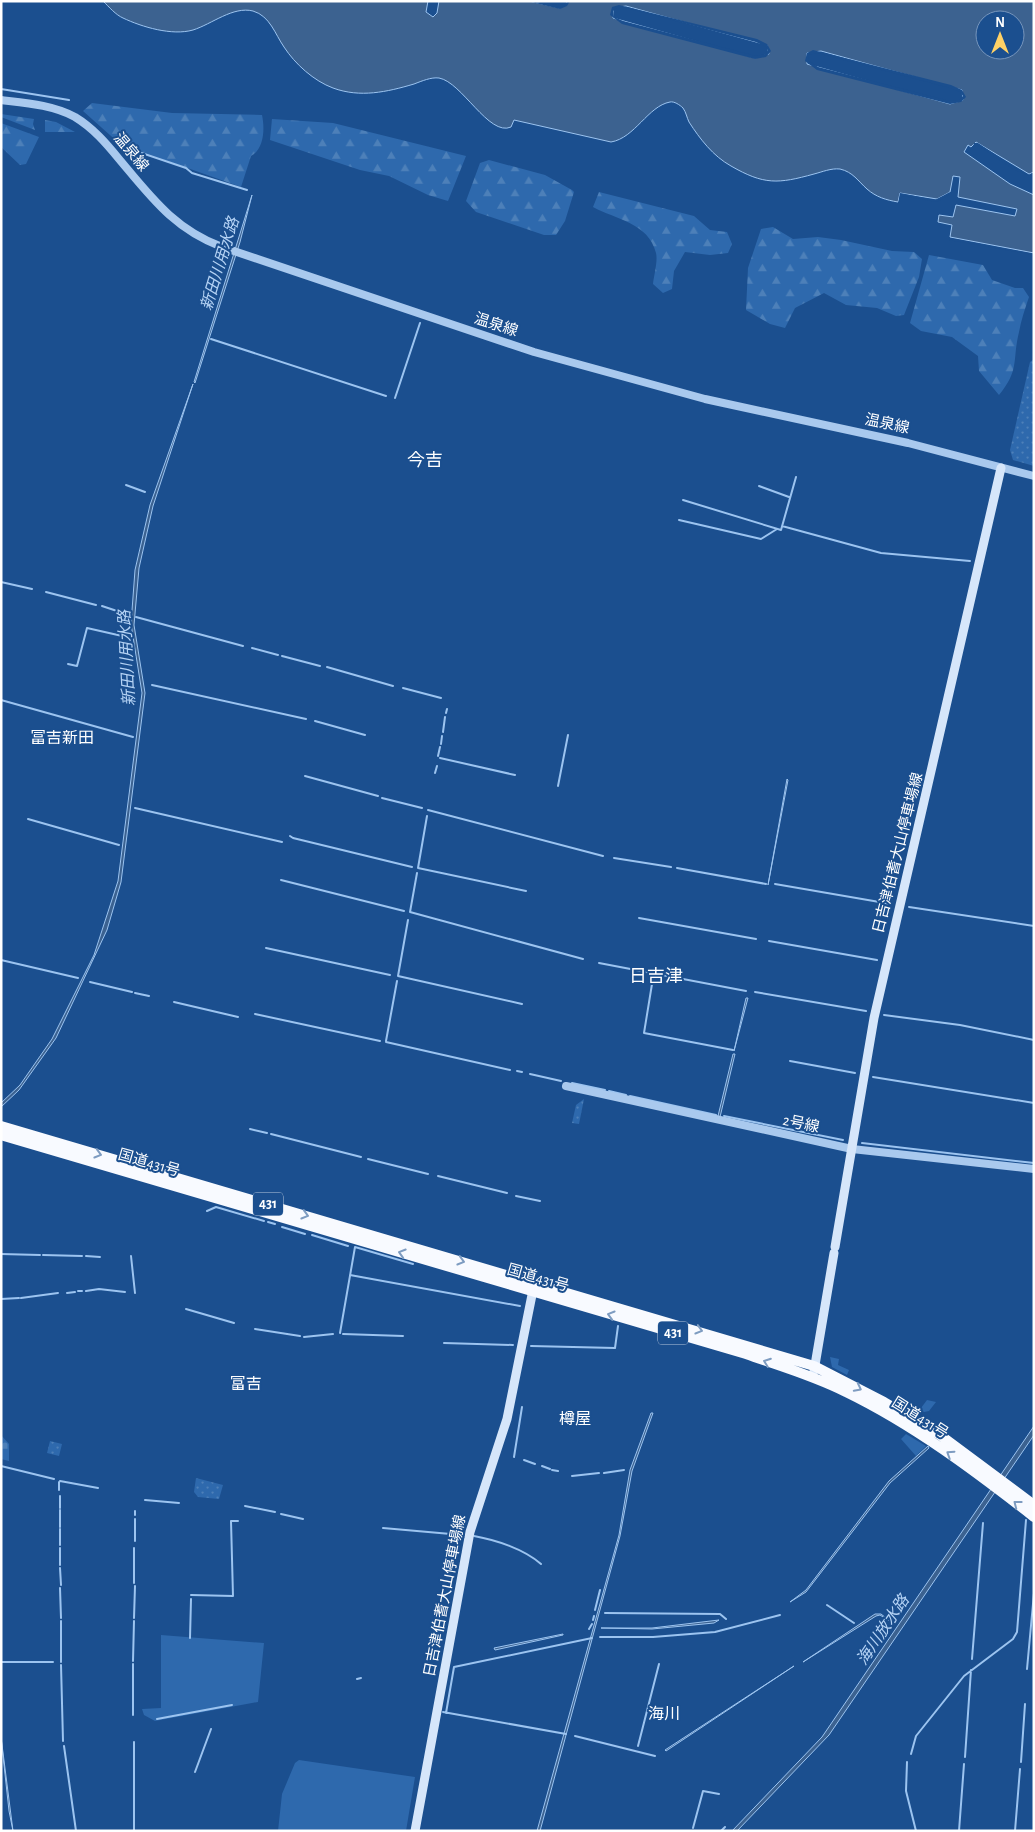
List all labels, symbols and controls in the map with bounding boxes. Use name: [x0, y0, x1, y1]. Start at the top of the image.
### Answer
north arrow: [975, 10, 1025, 60]
text: N: [995, 16, 1005, 30]
street label: 温泉線: [111, 129, 152, 174]
water label: 新田川用水路: [197, 214, 242, 312]
street label: 温泉線: [472, 310, 520, 339]
street label: 温泉線: [863, 411, 911, 436]
district label: 今吉: [407, 451, 443, 470]
water label: 新田川用水路: [115, 608, 138, 706]
district label: 冨吉新田: [30, 729, 94, 746]
street label: 日吉津伯耆大山停車場線: [870, 771, 925, 935]
district label: 日吉津: [629, 967, 683, 986]
street label: 2号線: [781, 1112, 821, 1135]
street label: 国道431号: [116, 1146, 182, 1179]
one-way arrow: [94, 1149, 102, 1159]
road number: 431: [253, 1192, 283, 1216]
one-way arrow: [300, 1209, 308, 1219]
one-way arrow: [398, 1248, 406, 1258]
one-way arrow: [456, 1255, 464, 1265]
street label: 国道431号: [505, 1261, 571, 1294]
one-way arrow: [608, 1310, 616, 1320]
road number: 431: [658, 1322, 688, 1345]
one-way arrow: [694, 1325, 702, 1335]
one-way arrow: [763, 1358, 772, 1368]
district label: 富吉: [230, 1376, 262, 1392]
one-way arrow: [852, 1382, 861, 1392]
street label: 国道431号: [889, 1394, 951, 1441]
district label: 樽屋: [559, 1411, 591, 1427]
one-way arrow: [946, 1451, 955, 1460]
one-way arrow: [1014, 1502, 1023, 1510]
street label: 日吉津伯耆大山停車場線: [421, 1513, 468, 1678]
water label: 海川放水路: [853, 1590, 913, 1668]
district label: 海川: [648, 1705, 680, 1722]

